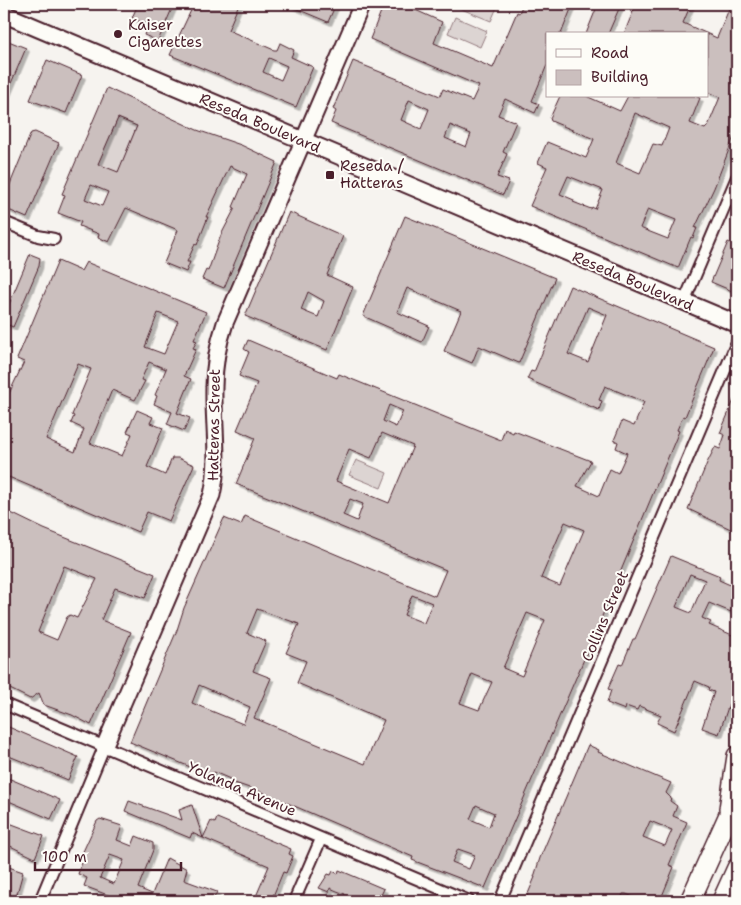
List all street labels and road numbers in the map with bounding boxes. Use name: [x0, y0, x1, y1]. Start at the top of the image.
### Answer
street label: Reseda Boulevard: [196, 88, 324, 158]
street label: Reseda Boulevard: [569, 246, 697, 316]
street label: Hatteras Street: [203, 369, 225, 481]
street label: Collins Street: [577, 568, 633, 664]
street label: Yolanda Avenue: [185, 757, 299, 821]

